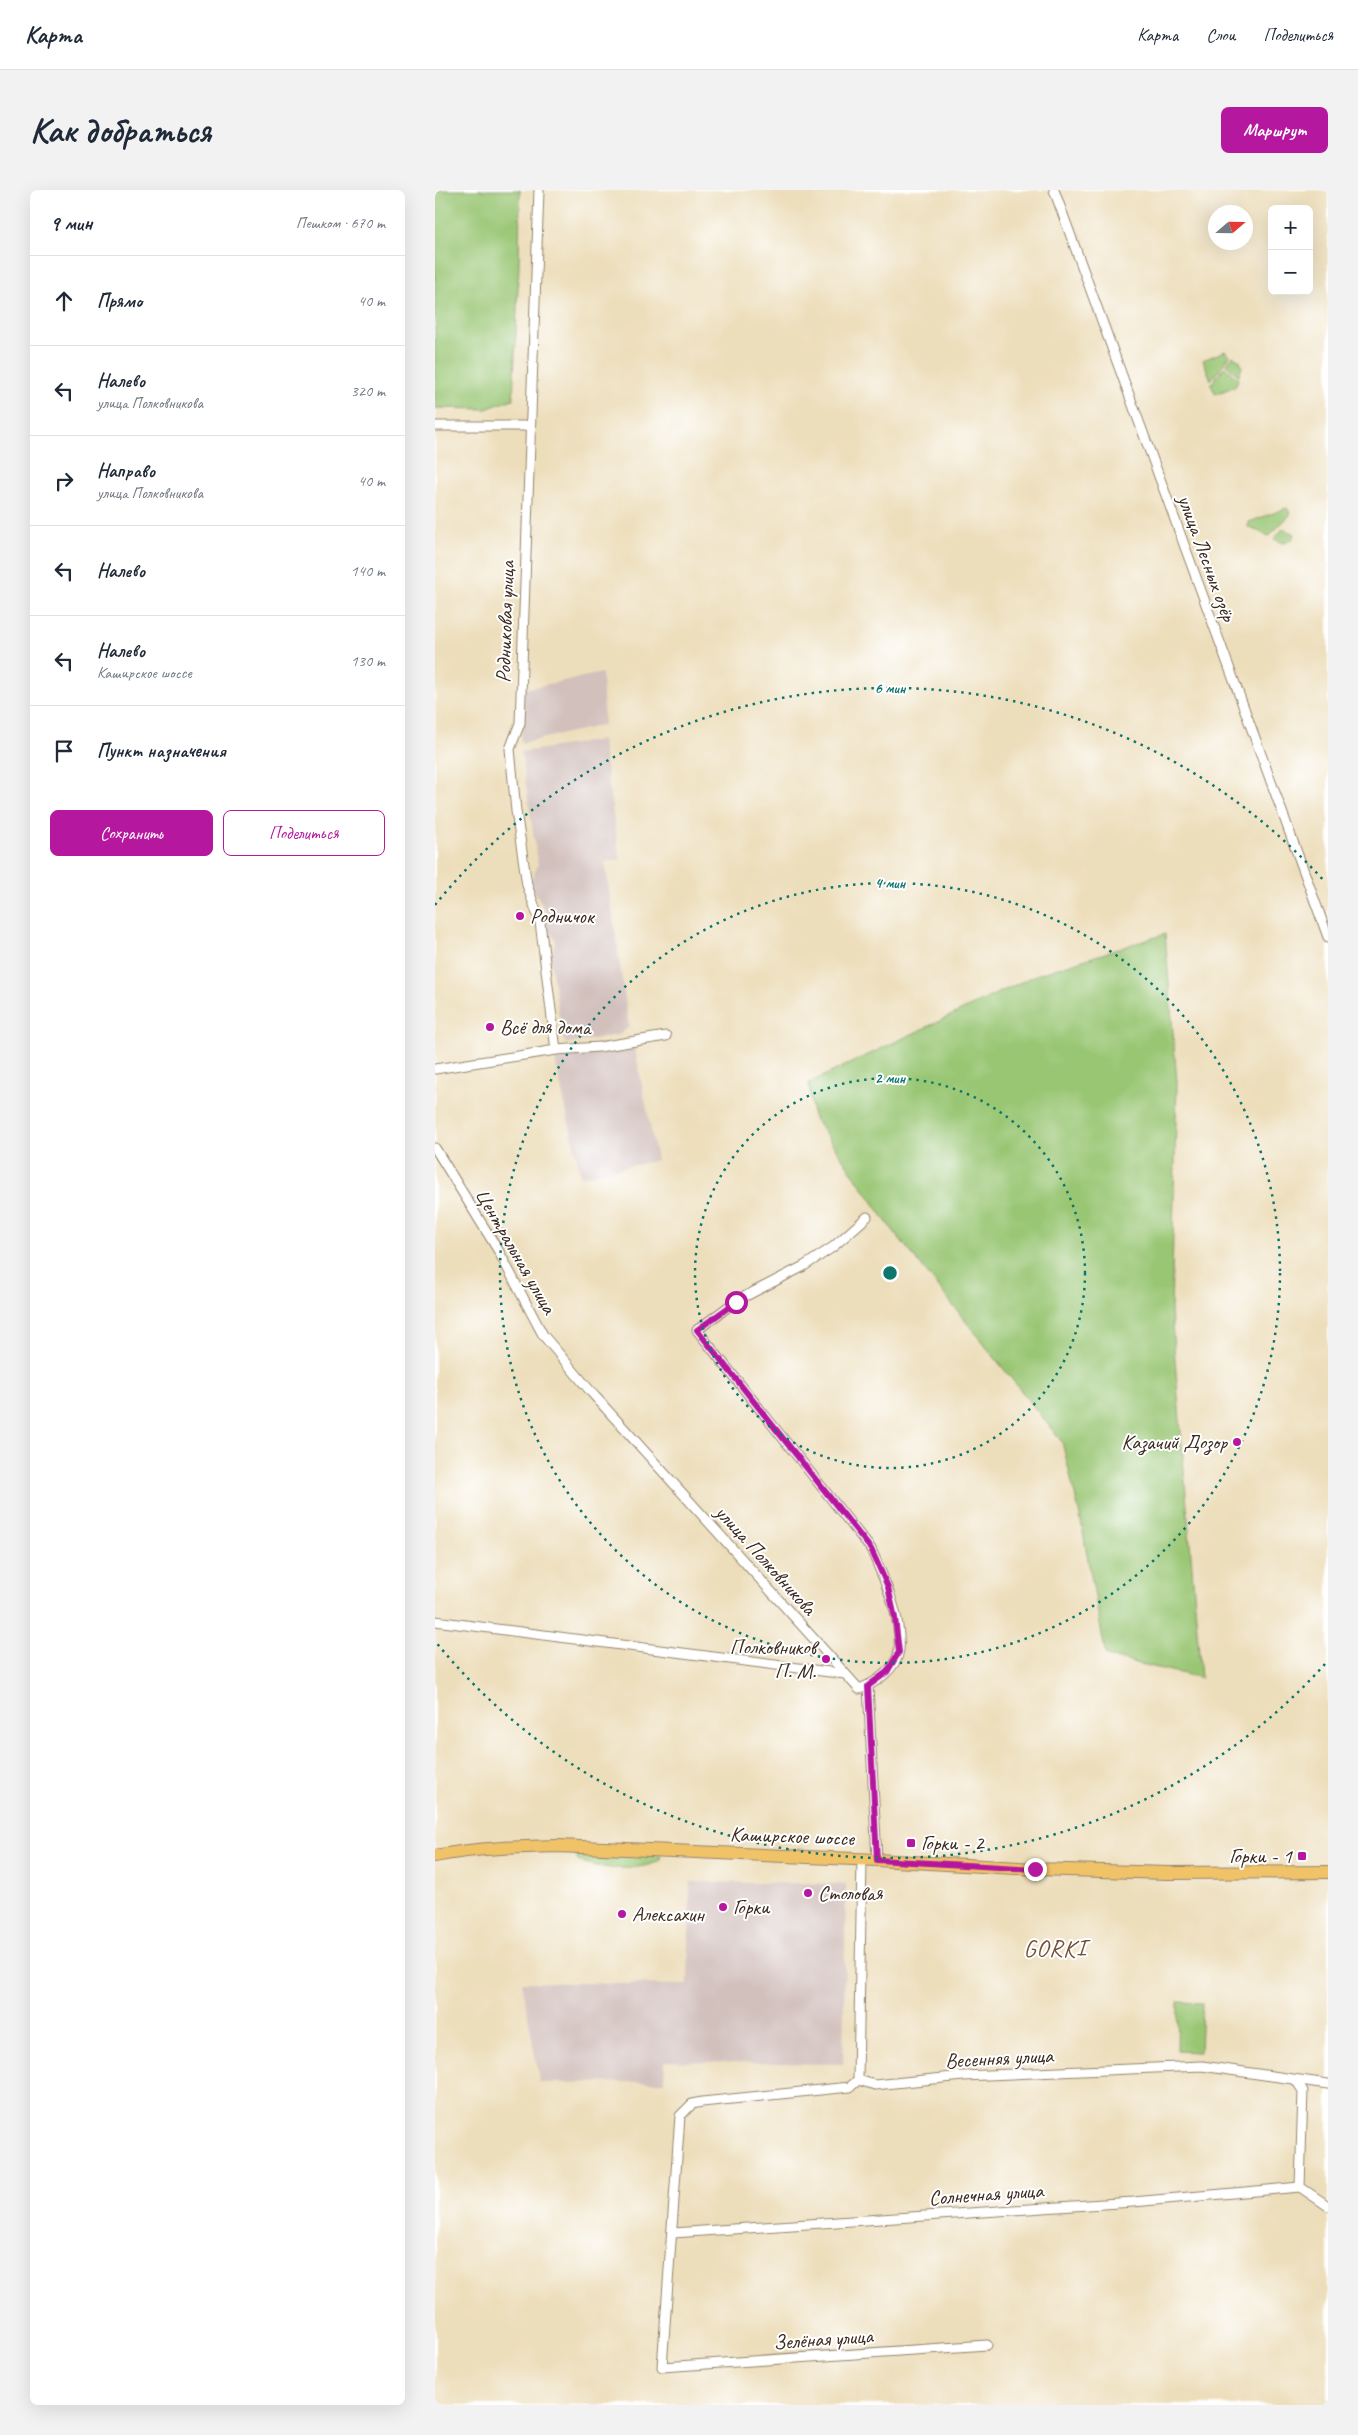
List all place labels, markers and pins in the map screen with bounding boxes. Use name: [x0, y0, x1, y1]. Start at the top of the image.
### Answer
place label: Родничок: [530, 903, 596, 929]
marker: Родничок: [514, 910, 526, 922]
place label: Всё для дома: [500, 1014, 593, 1040]
marker: Всё для дома: [484, 1021, 496, 1033]
centre of rings: [881, 1264, 899, 1282]
place label: Казачий Дозор: [1122, 1429, 1228, 1456]
marker: Казачий Дозор: [1231, 1436, 1243, 1448]
place label: Полковников П. М.: [730, 1634, 821, 1684]
marker: Полковников П. М.: [820, 1653, 832, 1665]
place label: Горки - 2: [921, 1830, 985, 1856]
marker: Горки - 2: [905, 1837, 917, 1849]
place label: Горки - 1: [1229, 1843, 1294, 1869]
marker: Горки - 1: [1296, 1850, 1308, 1862]
place label: Столовая: [818, 1880, 884, 1906]
marker: Столовая: [802, 1887, 814, 1899]
place label: Горки: [733, 1894, 771, 1920]
place label: Алексахин: [632, 1901, 705, 1927]
marker: Горки: [717, 1901, 729, 1913]
marker: Алексахин: [616, 1908, 628, 1920]

